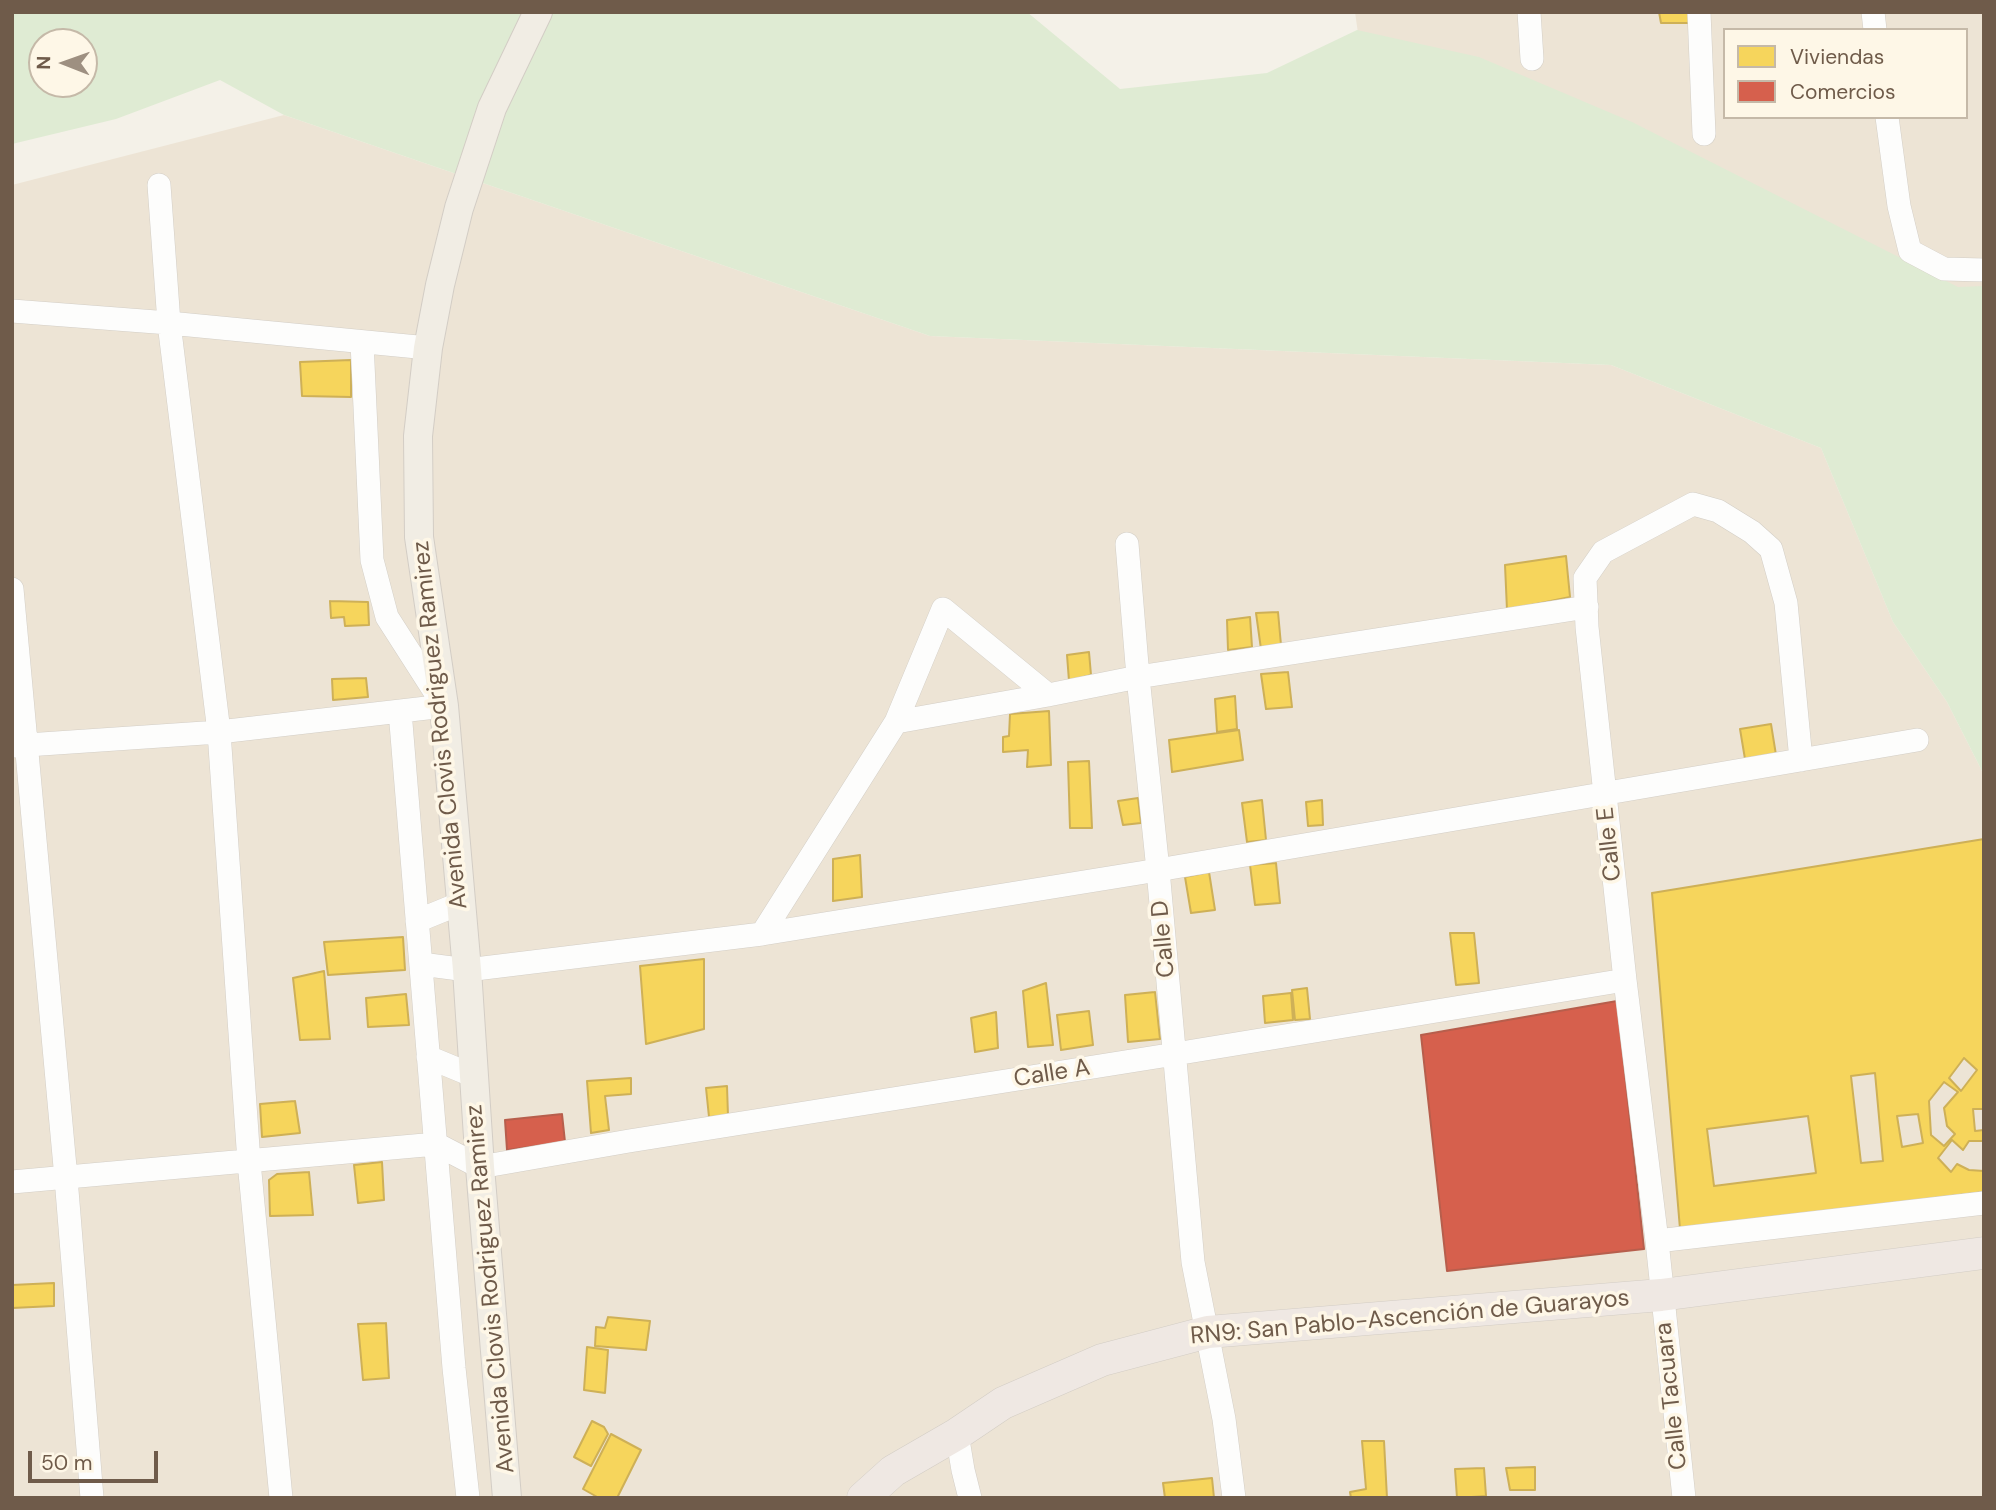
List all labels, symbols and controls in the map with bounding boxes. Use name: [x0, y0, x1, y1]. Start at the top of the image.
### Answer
north arrow: [28, 28, 98, 98]
legend: [1723, 28, 1968, 119]
text: Viviendas: [1790, 43, 1884, 71]
text: N: [31, 56, 56, 70]
text: Comercios: [1790, 78, 1896, 106]
street label: Avenida Clovis Rodriguez Ramirez: [407, 539, 475, 911]
street label: Calle E: [1592, 805, 1628, 883]
street label: Calle D: [1146, 899, 1182, 979]
street label: Calle A: [1012, 1054, 1092, 1094]
street label: Avenida Clovis Rodriguez Ramirez: [461, 1103, 521, 1475]
street label: RN9: San Pablo-Ascención de Guarayos: [1189, 1284, 1631, 1352]
street label: Calle Tacuara: [1650, 1321, 1694, 1471]
scale bar: [32, 1436, 161, 1480]
text: 50 m: [41, 1449, 92, 1477]

